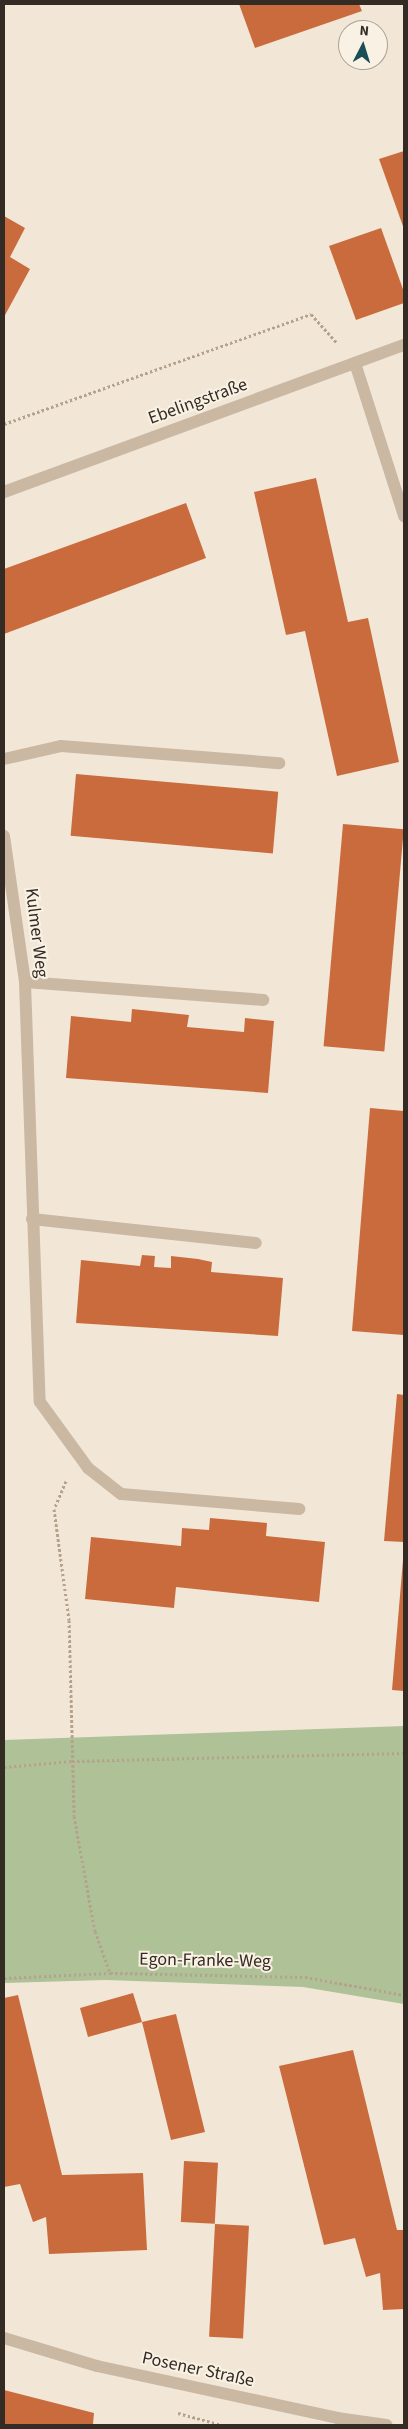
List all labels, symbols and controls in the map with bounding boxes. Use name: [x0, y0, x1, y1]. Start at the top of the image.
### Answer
north arrow: [338, 20, 388, 70]
text: N: [359, 21, 370, 41]
street label: Ebelingstraße: [146, 374, 250, 430]
street label: Kulmer Weg: [20, 887, 52, 979]
street label: Egon-Franke-Weg: [139, 1949, 271, 1973]
street label: Posener Straße: [140, 2348, 256, 2392]

